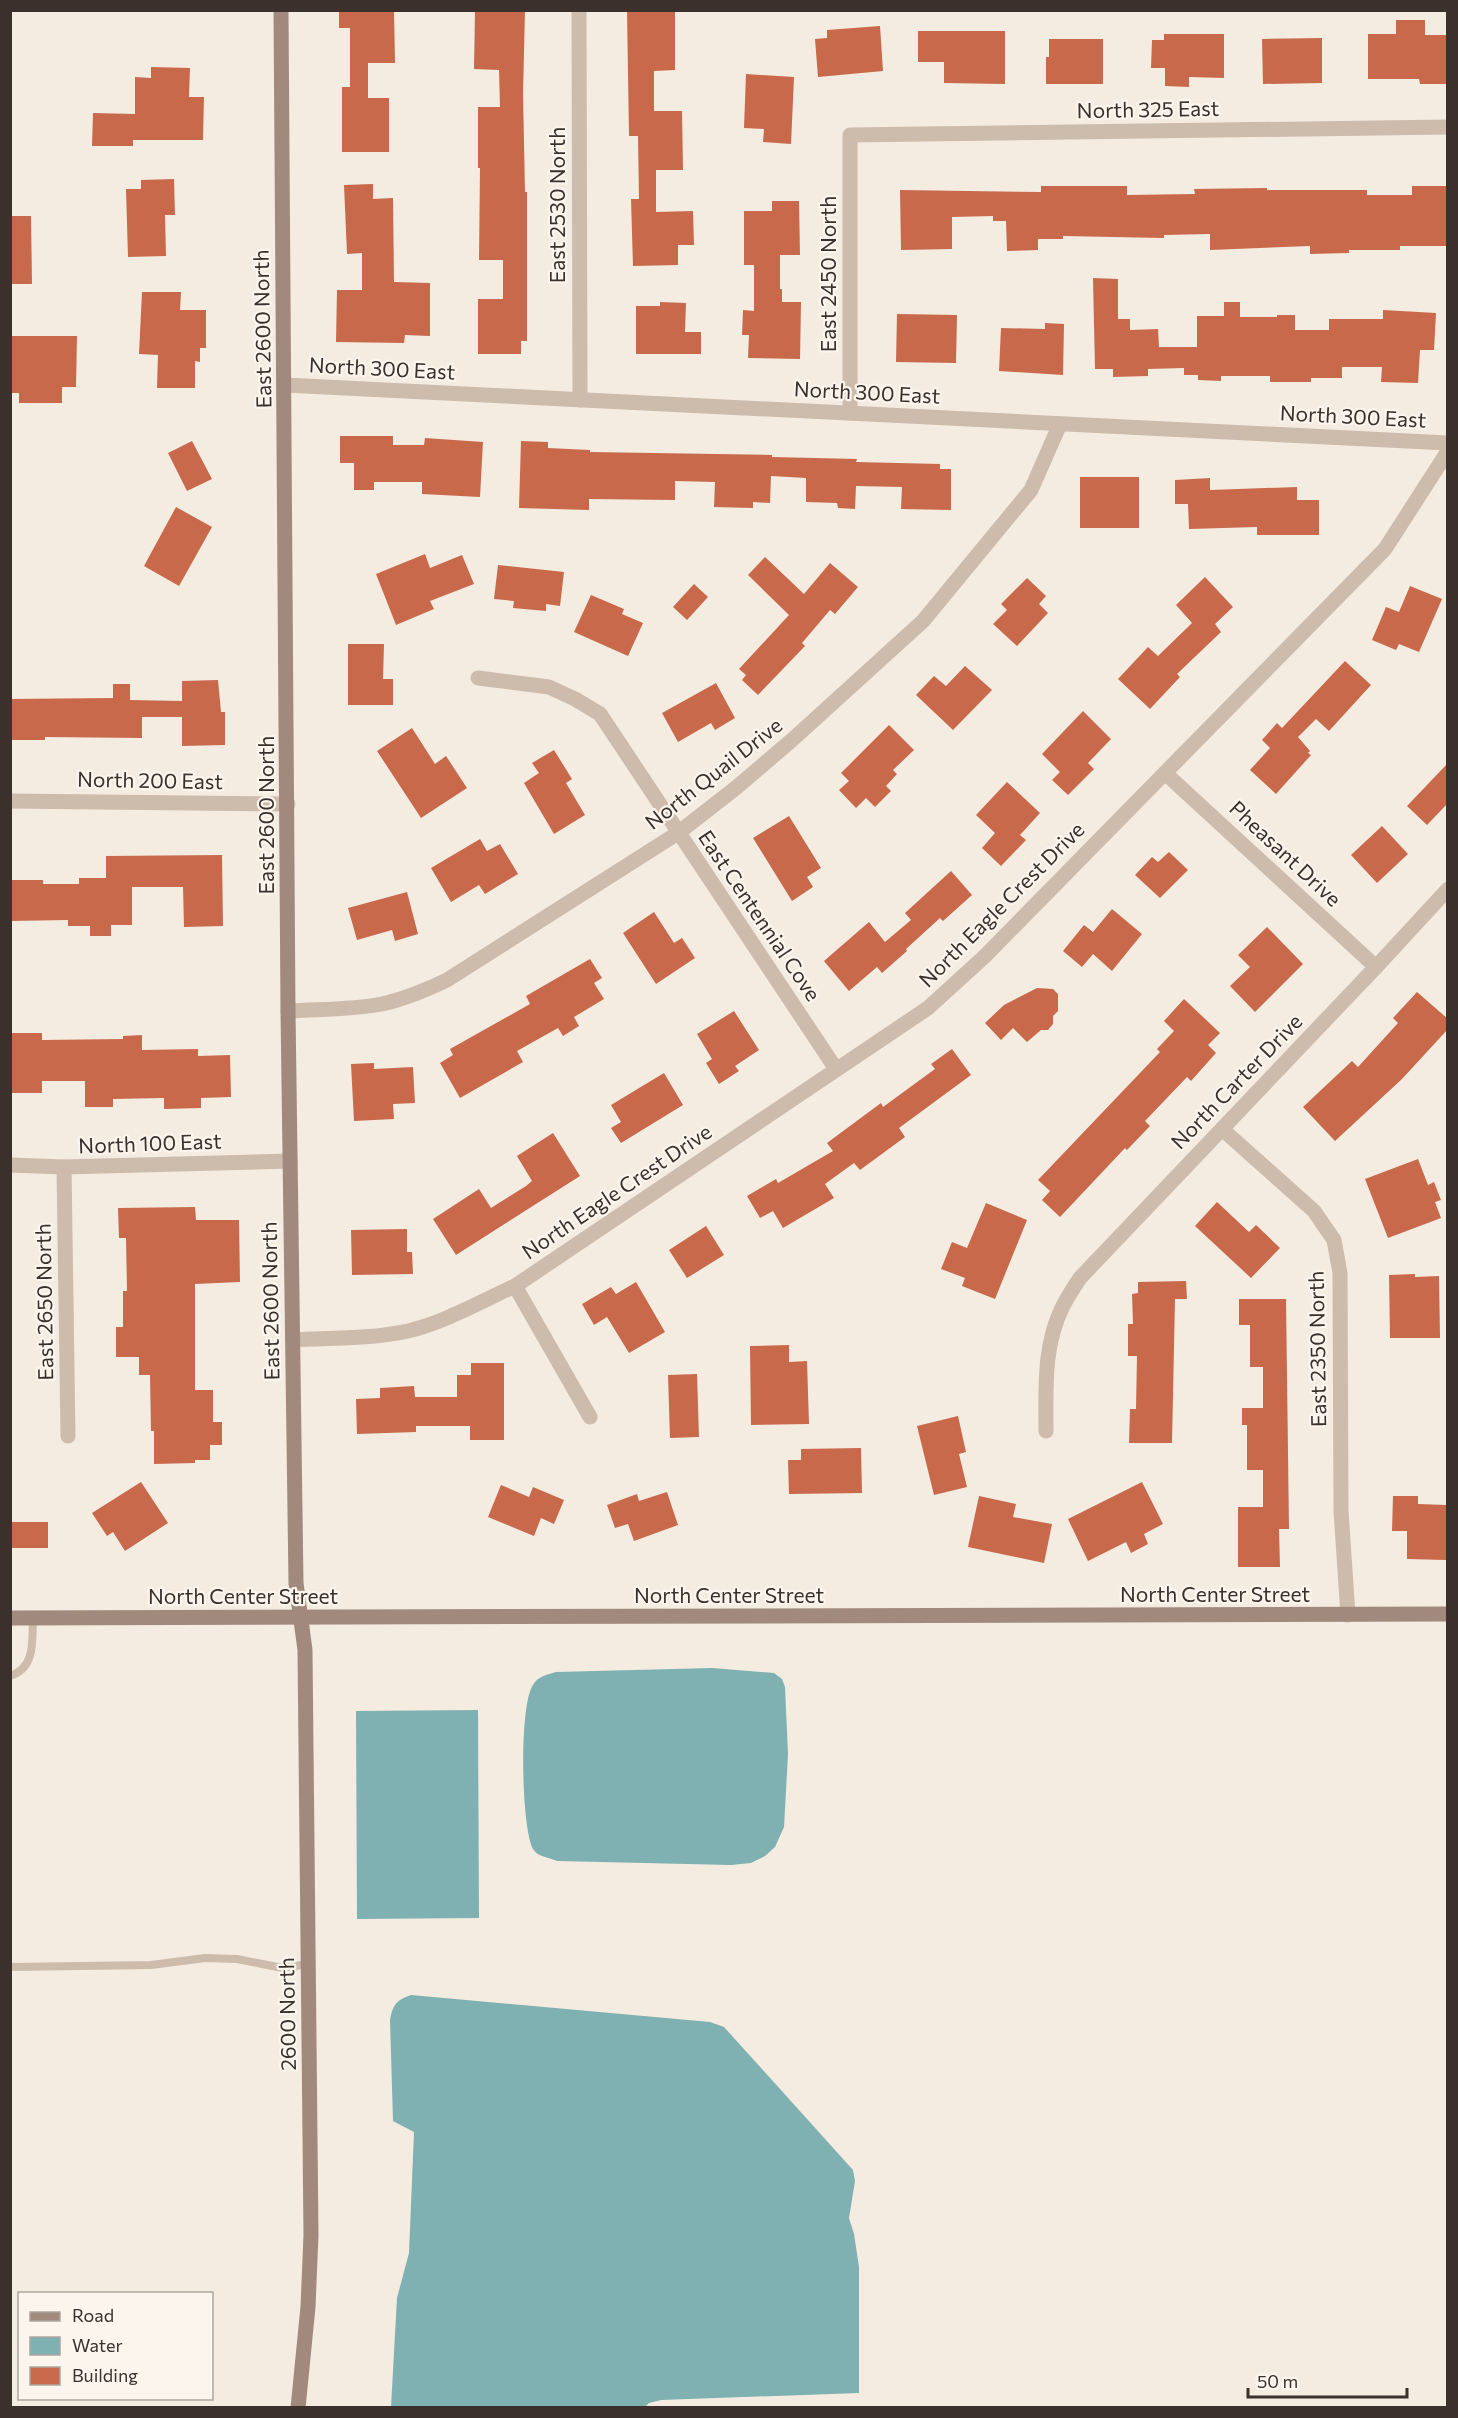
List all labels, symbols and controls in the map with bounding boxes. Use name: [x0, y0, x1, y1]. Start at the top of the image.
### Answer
street label: North 325 East: [1076, 95, 1220, 122]
street label: East 2530 North: [544, 127, 569, 283]
street label: East 2450 North: [815, 196, 840, 352]
street label: East 2600 North: [248, 249, 275, 409]
street label: North 300 East: [308, 351, 456, 384]
street label: North 300 East: [793, 375, 941, 408]
street label: North 300 East: [1279, 399, 1427, 432]
street label: North Quail Drive: [640, 712, 786, 834]
street label: East 2600 North: [253, 736, 278, 894]
street label: North 200 East: [77, 766, 223, 793]
street label: Pheasant Drive: [1225, 795, 1347, 911]
street label: North Eagle Crest Drive: [913, 816, 1089, 992]
street label: East Centennial Cove: [694, 825, 827, 1005]
street label: North Carter Drive: [1165, 1008, 1307, 1154]
street label: North Eagle Crest Drive: [517, 1118, 716, 1263]
street label: North 100 East: [78, 1128, 222, 1157]
street label: East 2600 North: [256, 1221, 283, 1381]
street label: East 2650 North: [30, 1223, 57, 1381]
street label: East 2350 North: [1303, 1271, 1330, 1427]
street label: North Center Street: [1120, 1581, 1310, 1606]
street label: North Center Street: [634, 1582, 824, 1607]
street label: North Center Street: [148, 1583, 338, 1608]
street label: 2600 North: [273, 1957, 300, 2071]
legend: [18, 2292, 213, 2400]
text: Road: [72, 2304, 114, 2326]
text: Water: [72, 2334, 123, 2356]
scale bar: [1248, 2361, 1407, 2399]
text: Building: [72, 2364, 138, 2386]
text: 50 m: [1257, 2370, 1298, 2392]

